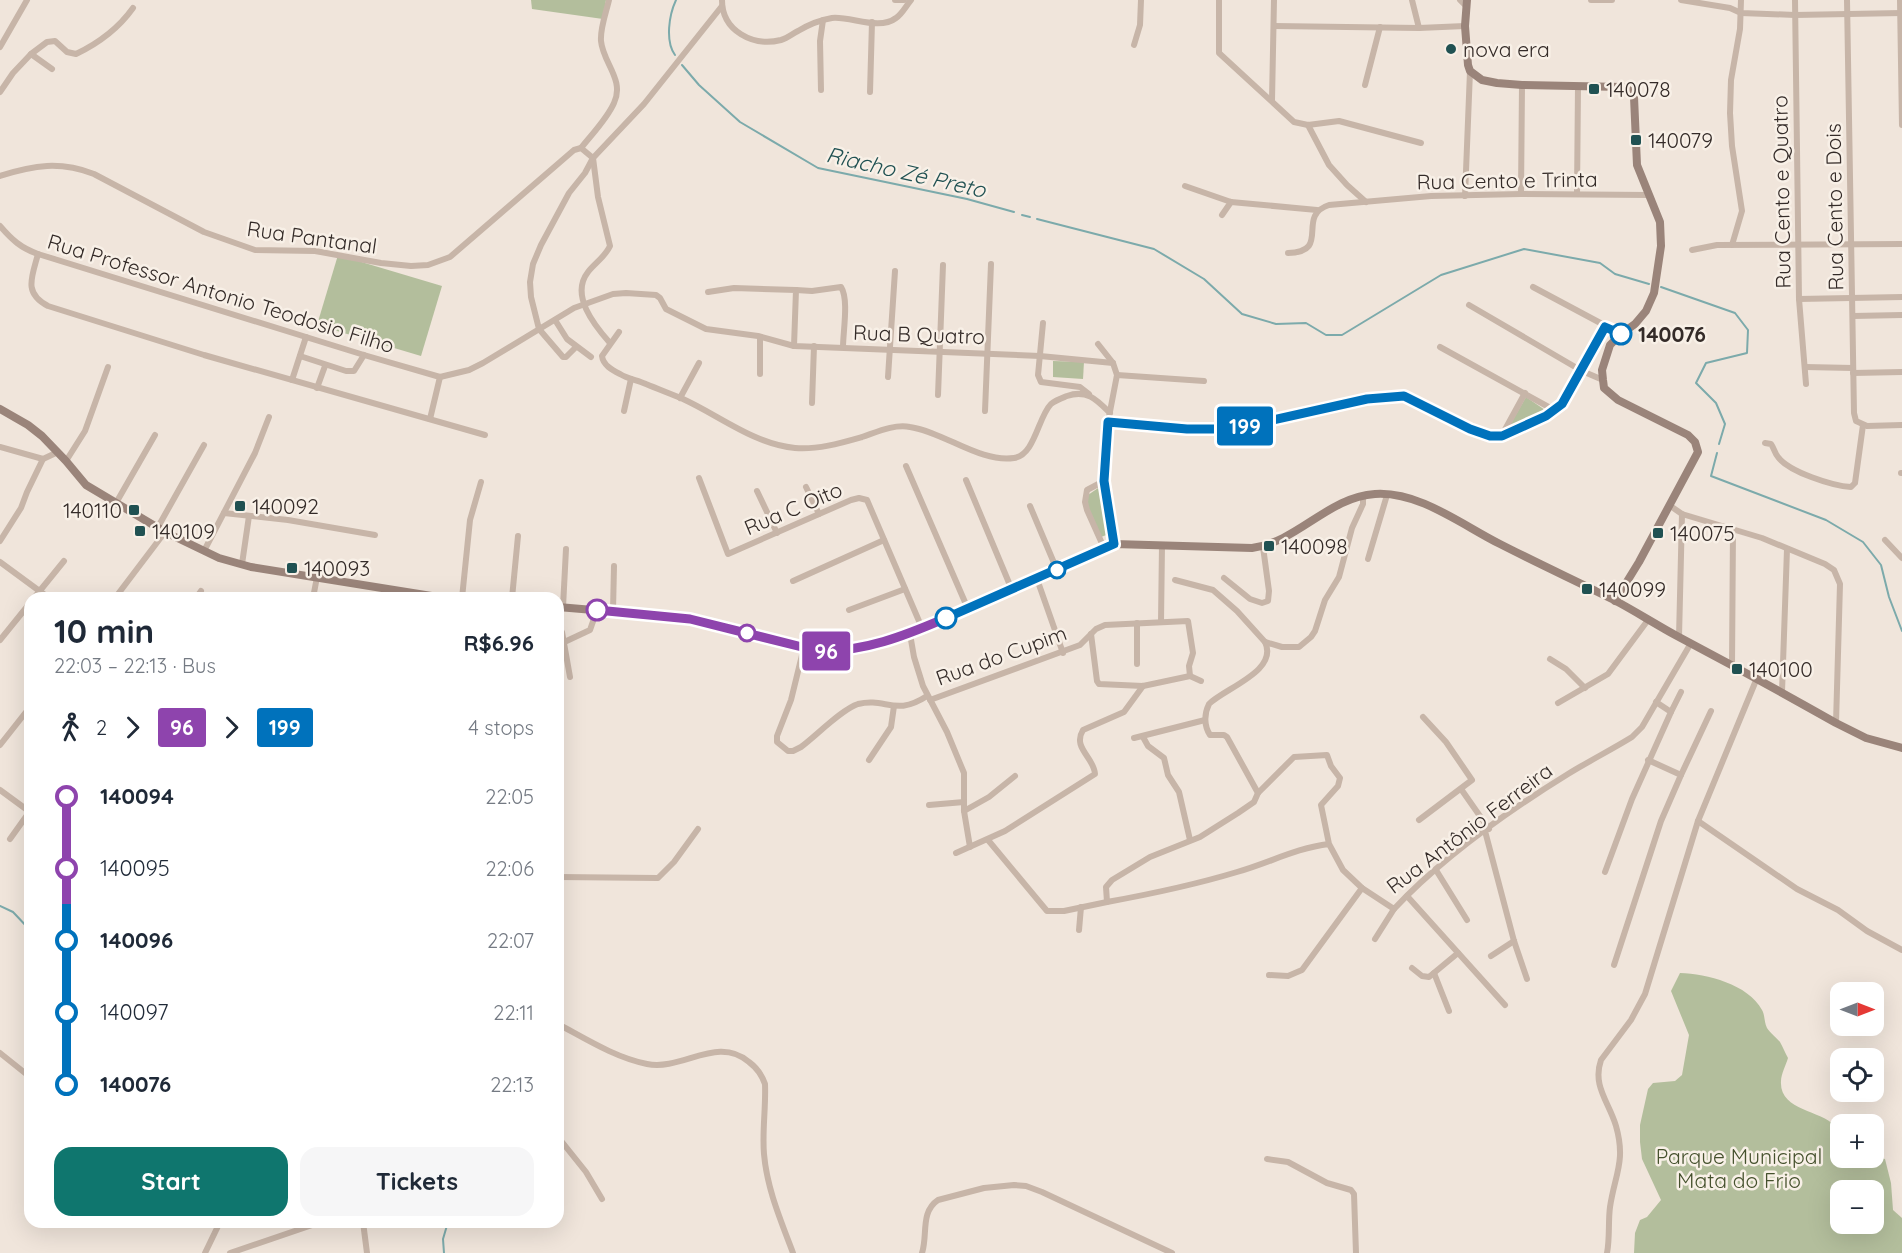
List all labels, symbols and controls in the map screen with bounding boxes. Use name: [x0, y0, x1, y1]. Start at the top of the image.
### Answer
place label: nova era: [1463, 36, 1550, 62]
marker: nova era: [1444, 42, 1458, 56]
place label: 140078: [1606, 76, 1670, 102]
marker: 140078: [1587, 82, 1601, 96]
street label: Rua Cento e Quatro: [1766, 95, 1796, 289]
street label: Rua Cento e Dois: [1820, 123, 1848, 291]
place label: 140079: [1648, 127, 1713, 153]
marker: 140079: [1629, 133, 1643, 147]
water label: Riacho Zé Preto: [824, 140, 990, 204]
street label: Rua Cento e Trinta: [1416, 165, 1598, 195]
street label: Rua Pantanal: [245, 215, 379, 259]
street label: Rua Professor Antonio Teodosio Filho: [45, 228, 397, 358]
street label: Rua B Quatro: [853, 319, 985, 349]
place label: 140076: [1638, 321, 1706, 347]
marker: 140076: [1610, 323, 1632, 345]
line badge: 199: [1210, 406, 1280, 446]
text: 199: [1229, 413, 1261, 439]
street label: Rua C Oito: [740, 476, 846, 540]
place label: 140092: [252, 493, 319, 519]
place label: 140110: [63, 497, 122, 523]
marker: 140092: [233, 499, 247, 513]
marker: 140110: [127, 503, 141, 517]
place label: 140109: [152, 518, 215, 544]
place label: 140075: [1670, 520, 1735, 546]
marker: 140109: [133, 524, 147, 538]
marker: 140075: [1651, 526, 1665, 540]
place label: 140098: [1281, 533, 1348, 559]
marker: 140098: [1262, 539, 1276, 553]
place label: 140093: [304, 555, 370, 581]
marker: 140093: [285, 561, 299, 575]
unlabelled marker: [1048, 561, 1066, 579]
place label: 140099: [1599, 576, 1666, 602]
marker: 140099: [1580, 582, 1594, 596]
unlabelled marker: [586, 599, 608, 621]
unlabelled marker: [935, 607, 957, 629]
text: 10 min: [54, 610, 154, 651]
street label: Rua do Cupim: [932, 619, 1070, 691]
unlabelled marker: [738, 624, 756, 642]
text: R$6.96: [463, 629, 534, 657]
line badge: 96: [799, 632, 853, 670]
text: 96: [814, 638, 838, 664]
text: 22:03 – 22:13 · Bus: [54, 653, 216, 678]
place label: 140100: [1749, 656, 1813, 682]
marker: 140100: [1730, 662, 1744, 676]
icon: walk: [54, 711, 87, 744]
icon: forward: [116, 711, 149, 744]
icon: forward: [215, 711, 248, 744]
text: 96: [170, 714, 194, 740]
text: 199: [269, 714, 301, 740]
text: 2: [96, 715, 107, 740]
text: 4 stops: [468, 715, 534, 740]
street label: Rua Antônio Ferreira: [1381, 757, 1557, 899]
text: 140094: [100, 782, 174, 810]
text: 22:05: [485, 784, 534, 809]
text: 140095: [100, 854, 170, 882]
text: 22:06: [485, 856, 534, 881]
text: 140096: [100, 926, 173, 954]
text: 22:07: [487, 928, 534, 953]
north arrow: [1830, 982, 1884, 1036]
map controls: [1830, 982, 1884, 1234]
text: 140097: [100, 998, 169, 1026]
text: 22:11: [493, 1000, 534, 1025]
button: locate: [1830, 1048, 1884, 1102]
text: 140076: [100, 1070, 171, 1098]
text: 22:13: [490, 1072, 534, 1097]
button: +: [1830, 1114, 1884, 1168]
park label: Parque Municipal Mata do Frio: [1656, 1143, 1822, 1193]
button: Start: [54, 1147, 288, 1216]
button: Tickets: [300, 1147, 534, 1216]
button: −: [1830, 1180, 1884, 1234]

